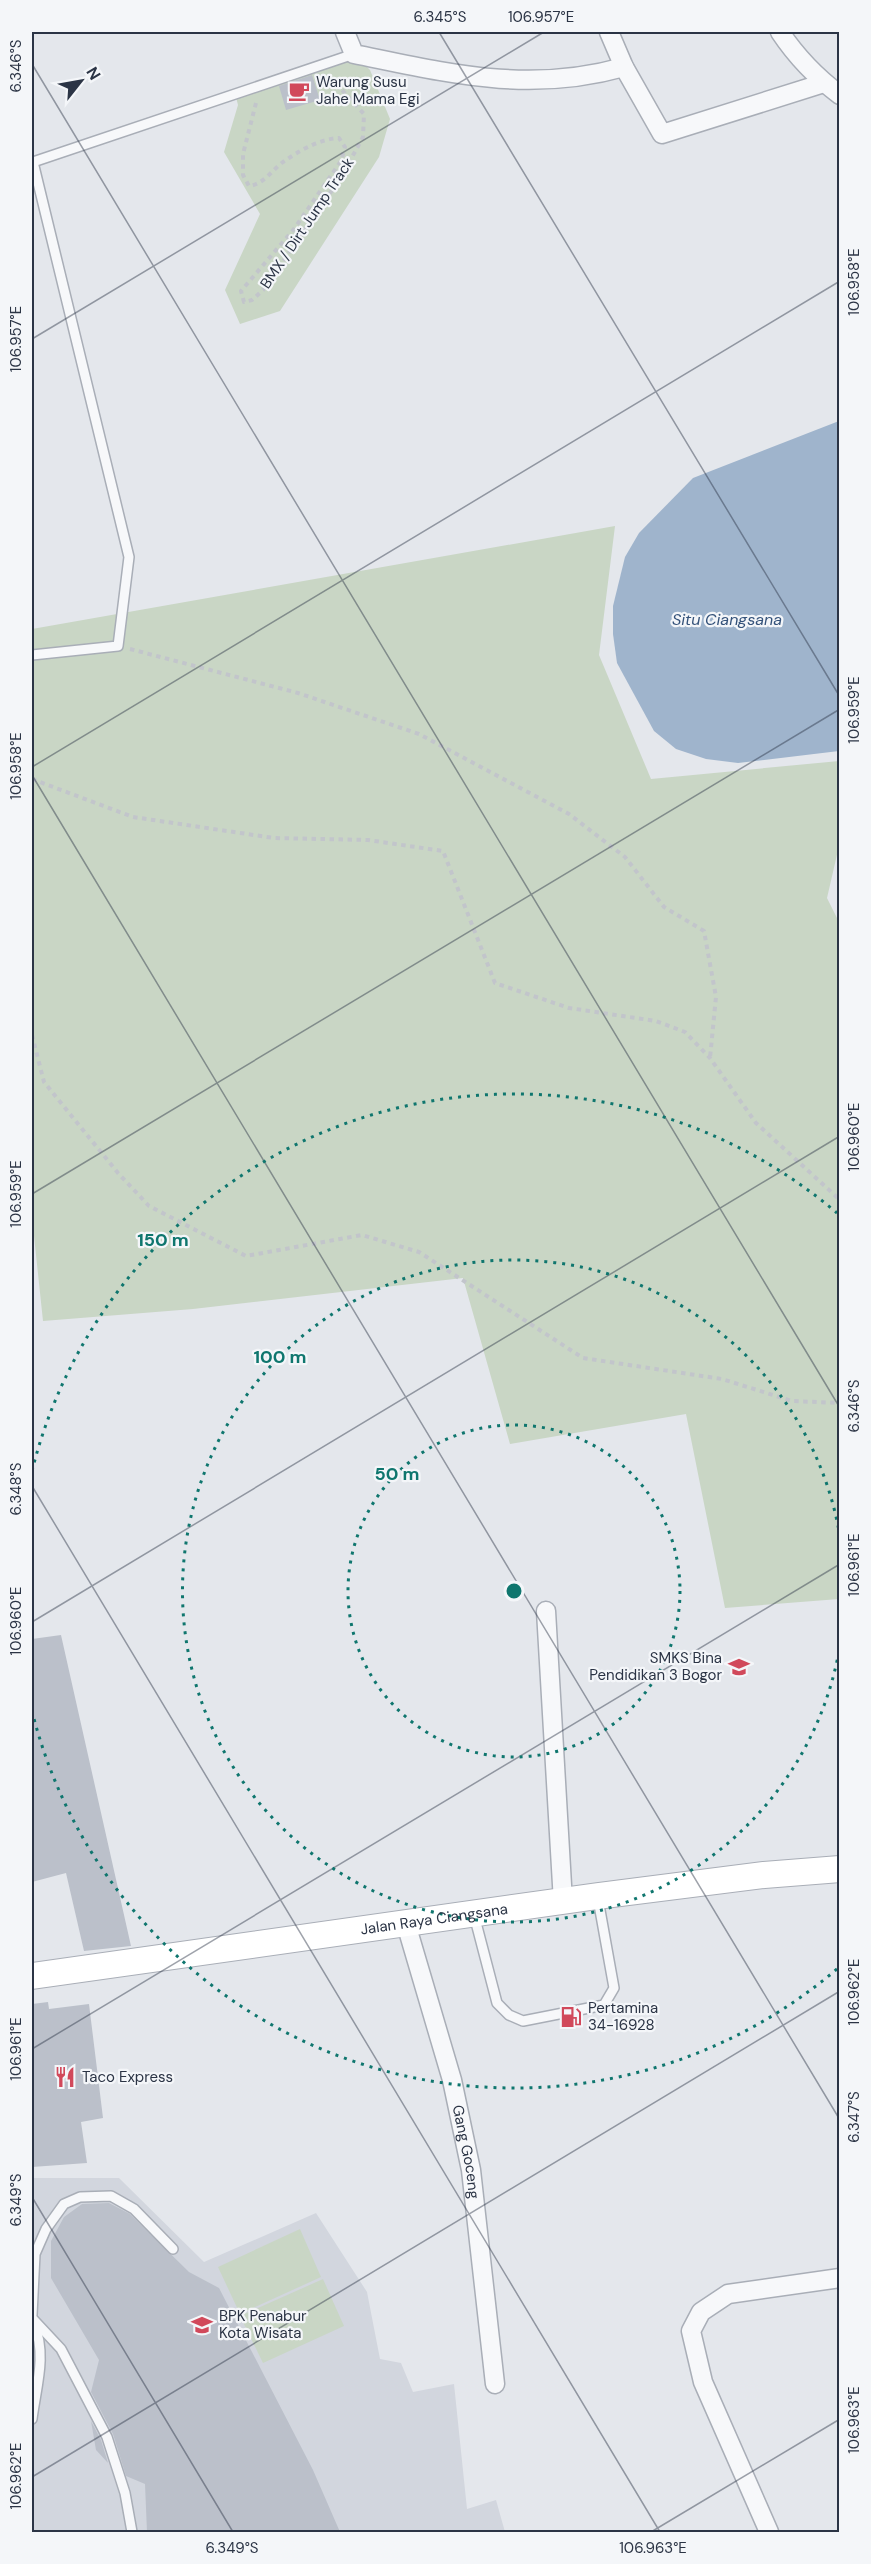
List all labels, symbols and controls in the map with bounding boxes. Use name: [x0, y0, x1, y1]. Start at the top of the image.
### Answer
text: 6.345°S: [414, 7, 467, 27]
text: 106.957°E: [508, 7, 574, 27]
text: 6.346°S: [6, 39, 26, 93]
north arrow: [51, 51, 111, 111]
text: N: [81, 63, 105, 84]
place label: Warung Susu Jahe Mama Egi: [316, 72, 420, 109]
cafe icon: Warung Susu Jahe Mama Egi: [287, 79, 311, 103]
street label: BMX / Dirt Jump Track: [256, 153, 359, 292]
text: 106.958°E: [844, 248, 864, 316]
text: 106.957°E: [6, 306, 26, 372]
water label: Situ Ciangsana: [672, 609, 782, 630]
text: 106.959°E: [844, 676, 864, 744]
text: 106.958°E: [6, 732, 26, 800]
text: 106.960°E: [844, 1102, 864, 1172]
text: 106.959°E: [6, 1160, 26, 1228]
text: 150 m: [137, 1228, 189, 1252]
text: 100 m: [253, 1345, 307, 1369]
text: 6.346°S: [844, 1379, 864, 1433]
text: 6.348°S: [6, 1462, 26, 1515]
text: 50 m: [374, 1462, 420, 1486]
text: 106.961°E: [844, 1533, 864, 1597]
centre of rings: [504, 1581, 524, 1601]
text: 106.960°E: [6, 1586, 26, 1656]
place label: SMKS Bina Pendidikan 3 Bogor: [589, 1648, 722, 1685]
school or university icon: SMKS Bina Pendidikan 3 Bogor: [727, 1655, 751, 1679]
street label: Jalan Raya Ciangsana: [359, 1899, 509, 1939]
text: 106.962°E: [844, 1958, 864, 2026]
place label: Pertamina 34-16928: [588, 1998, 658, 2035]
fuel station icon: Pertamina 34-16928: [559, 2005, 583, 2029]
text: 106.961°E: [6, 2017, 26, 2081]
restaurant icon: Taco Express: [53, 2065, 77, 2089]
place label: Taco Express: [82, 2067, 173, 2087]
text: 6.347°S: [844, 2091, 864, 2143]
street label: Gang Goceng: [448, 2103, 484, 2200]
text: 6.349°S: [6, 2173, 26, 2227]
place label: BPK Penabur Kota Wisata: [219, 2306, 307, 2343]
school or university icon: BPK Penabur Kota Wisata: [190, 2313, 214, 2337]
text: 106.963°E: [844, 2386, 864, 2454]
text: 106.962°E: [6, 2442, 26, 2510]
text: 6.349°S: [205, 2538, 259, 2558]
text: 106.963°E: [619, 2538, 687, 2558]

